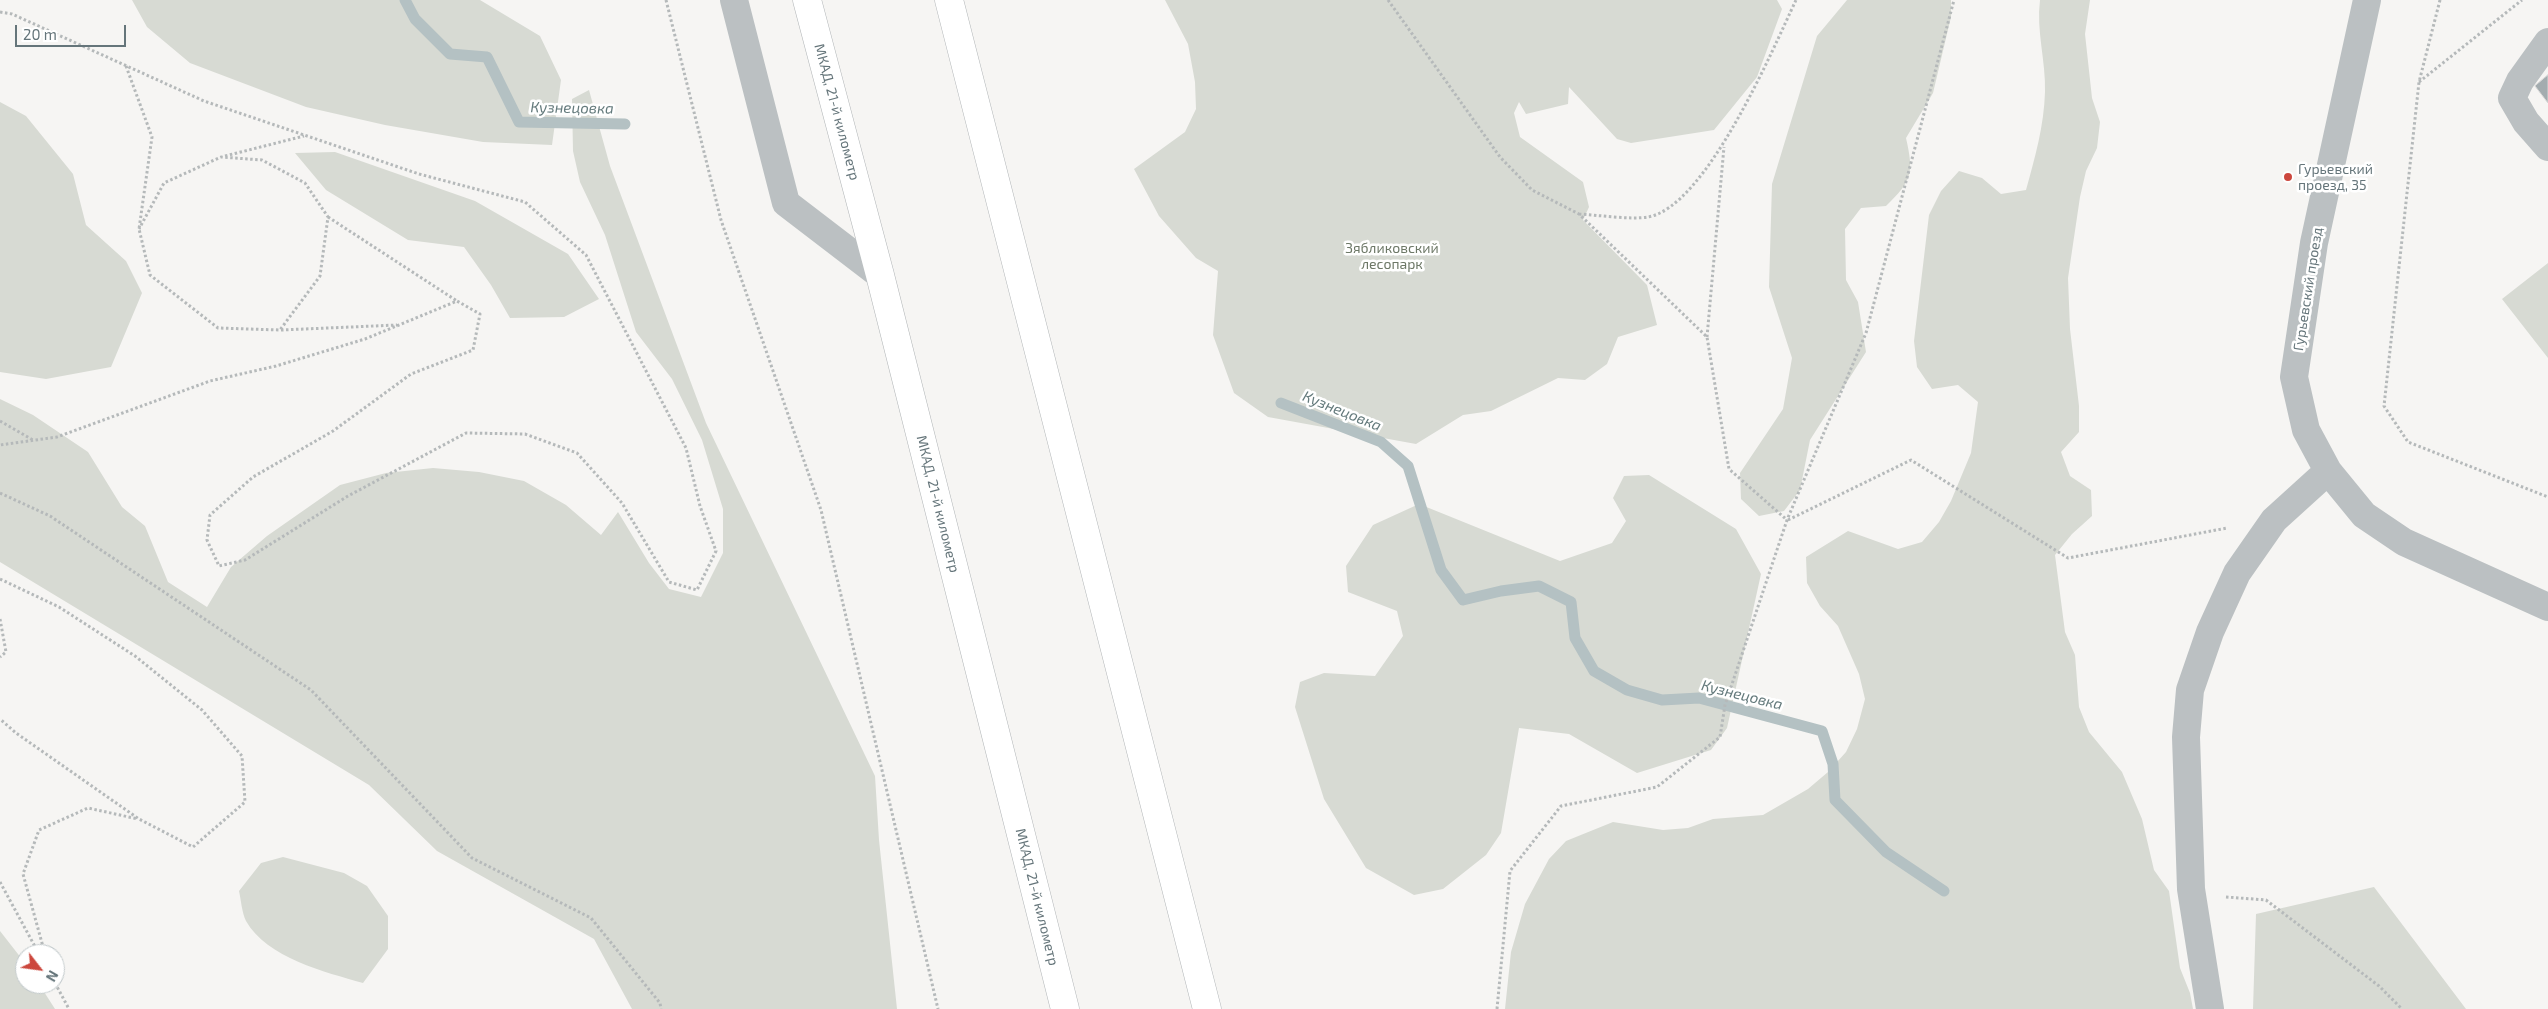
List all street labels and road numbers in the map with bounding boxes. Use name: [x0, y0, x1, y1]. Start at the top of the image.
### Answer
street label: МКАД, 21-й километр: [811, 42, 863, 182]
street label: Гурьевский проезд: [2290, 226, 2326, 352]
street label: МКАД, 21-й километр: [913, 434, 963, 574]
street label: МКАД, 21-й километр: [1012, 827, 1062, 967]

